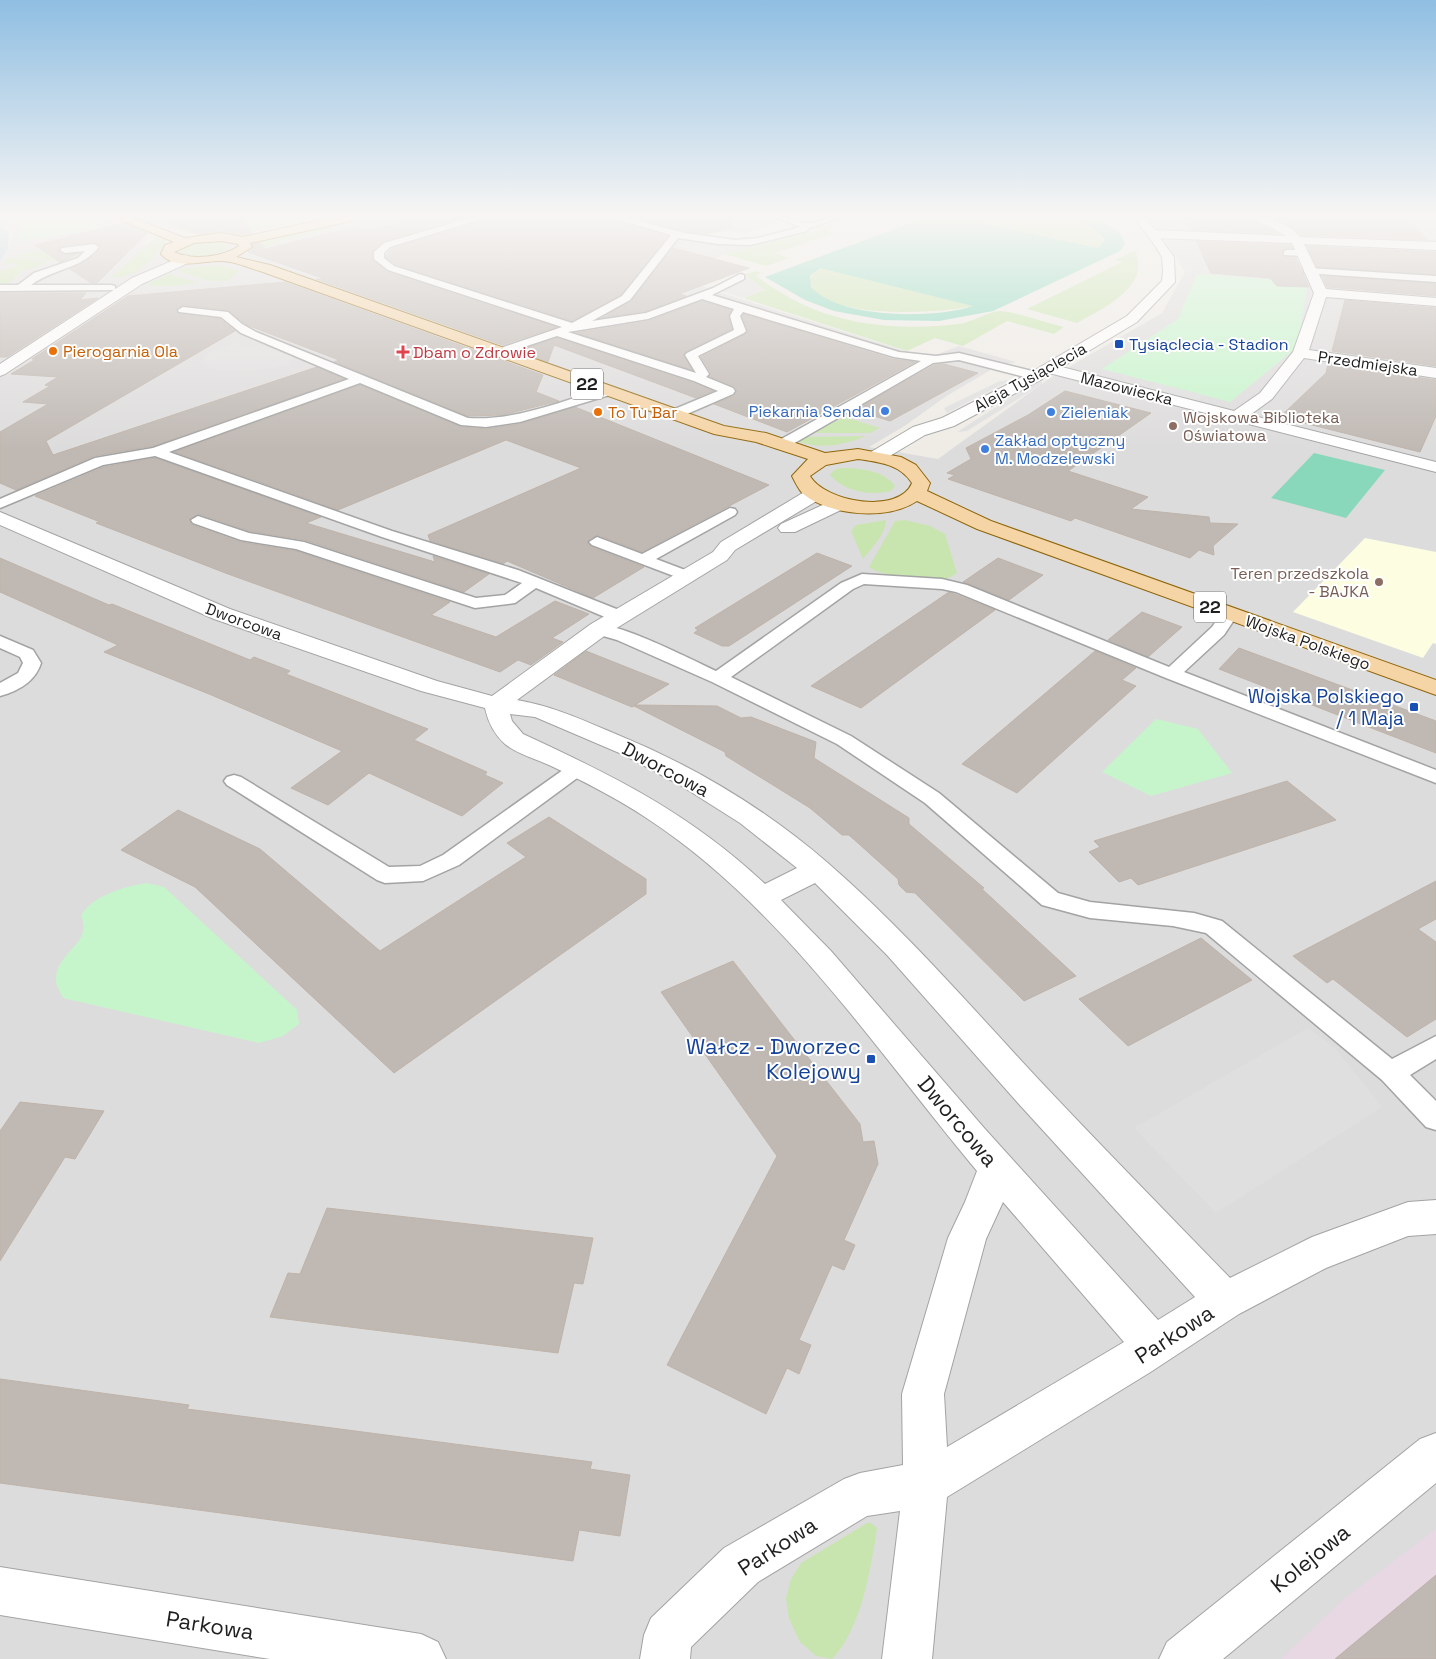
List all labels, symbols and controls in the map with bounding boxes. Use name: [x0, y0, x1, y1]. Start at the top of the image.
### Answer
place label: Tysiąclecia - Stadion: [1129, 334, 1289, 355]
street label: Aleja Tysiąclecia: [970, 338, 1090, 417]
marker: Tysiąclecia - Stadion: [1113, 338, 1125, 350]
place label: Pierogarnia Ola: [63, 341, 178, 362]
place label: Dbam o Zdrowie: [413, 342, 536, 363]
marker: Pierogarnia Ola: [47, 345, 59, 357]
marker: Dbam o Zdrowie: [397, 346, 409, 358]
street label: Przedmiejska: [1317, 346, 1419, 381]
street label: Mazowiecka: [1079, 367, 1175, 410]
road number: 22: [571, 368, 603, 399]
place label: Piekarnia Sendal: [749, 401, 875, 422]
place label: To Tu Bar: [608, 402, 677, 423]
place label: Zieleniak: [1061, 402, 1129, 423]
marker: Piekarnia Sendal: [879, 405, 891, 417]
marker: To Tu Bar: [592, 406, 604, 418]
marker: Zieleniak: [1045, 406, 1057, 418]
place label: Wojskowa Biblioteka Oświatowa: [1183, 407, 1339, 446]
marker: Wojskowa Biblioteka Oświatowa: [1167, 420, 1179, 432]
place label: Zakład optyczny M. Modzelewski: [995, 430, 1125, 469]
marker: Zakład optyczny M. Modzelewski: [979, 443, 991, 455]
place label: Teren przedszkola - BAJKA: [1230, 563, 1369, 602]
marker: Teren przedszkola - BAJKA: [1373, 576, 1385, 588]
road number: 22: [1194, 592, 1226, 622]
street label: Dworcowa: [203, 598, 285, 645]
street label: Wojska Polskiego: [1242, 610, 1373, 675]
place label: Wojska Polskiego / 1 Maja: [1248, 684, 1404, 731]
marker: Wojska Polskiego / 1 Maja: [1408, 701, 1420, 713]
street label: Dworcowa: [618, 736, 714, 803]
place label: Wałcz - Dworzec Kolejowy: [686, 1032, 861, 1085]
marker: Wałcz - Dworzec Kolejowy: [865, 1053, 877, 1065]
street label: Dworcowa: [912, 1070, 1004, 1172]
street label: Parkowa: [1129, 1298, 1219, 1370]
street label: Parkowa: [732, 1510, 822, 1582]
street label: Kolejowa: [1265, 1517, 1356, 1598]
street label: Parkowa: [164, 1604, 256, 1646]

